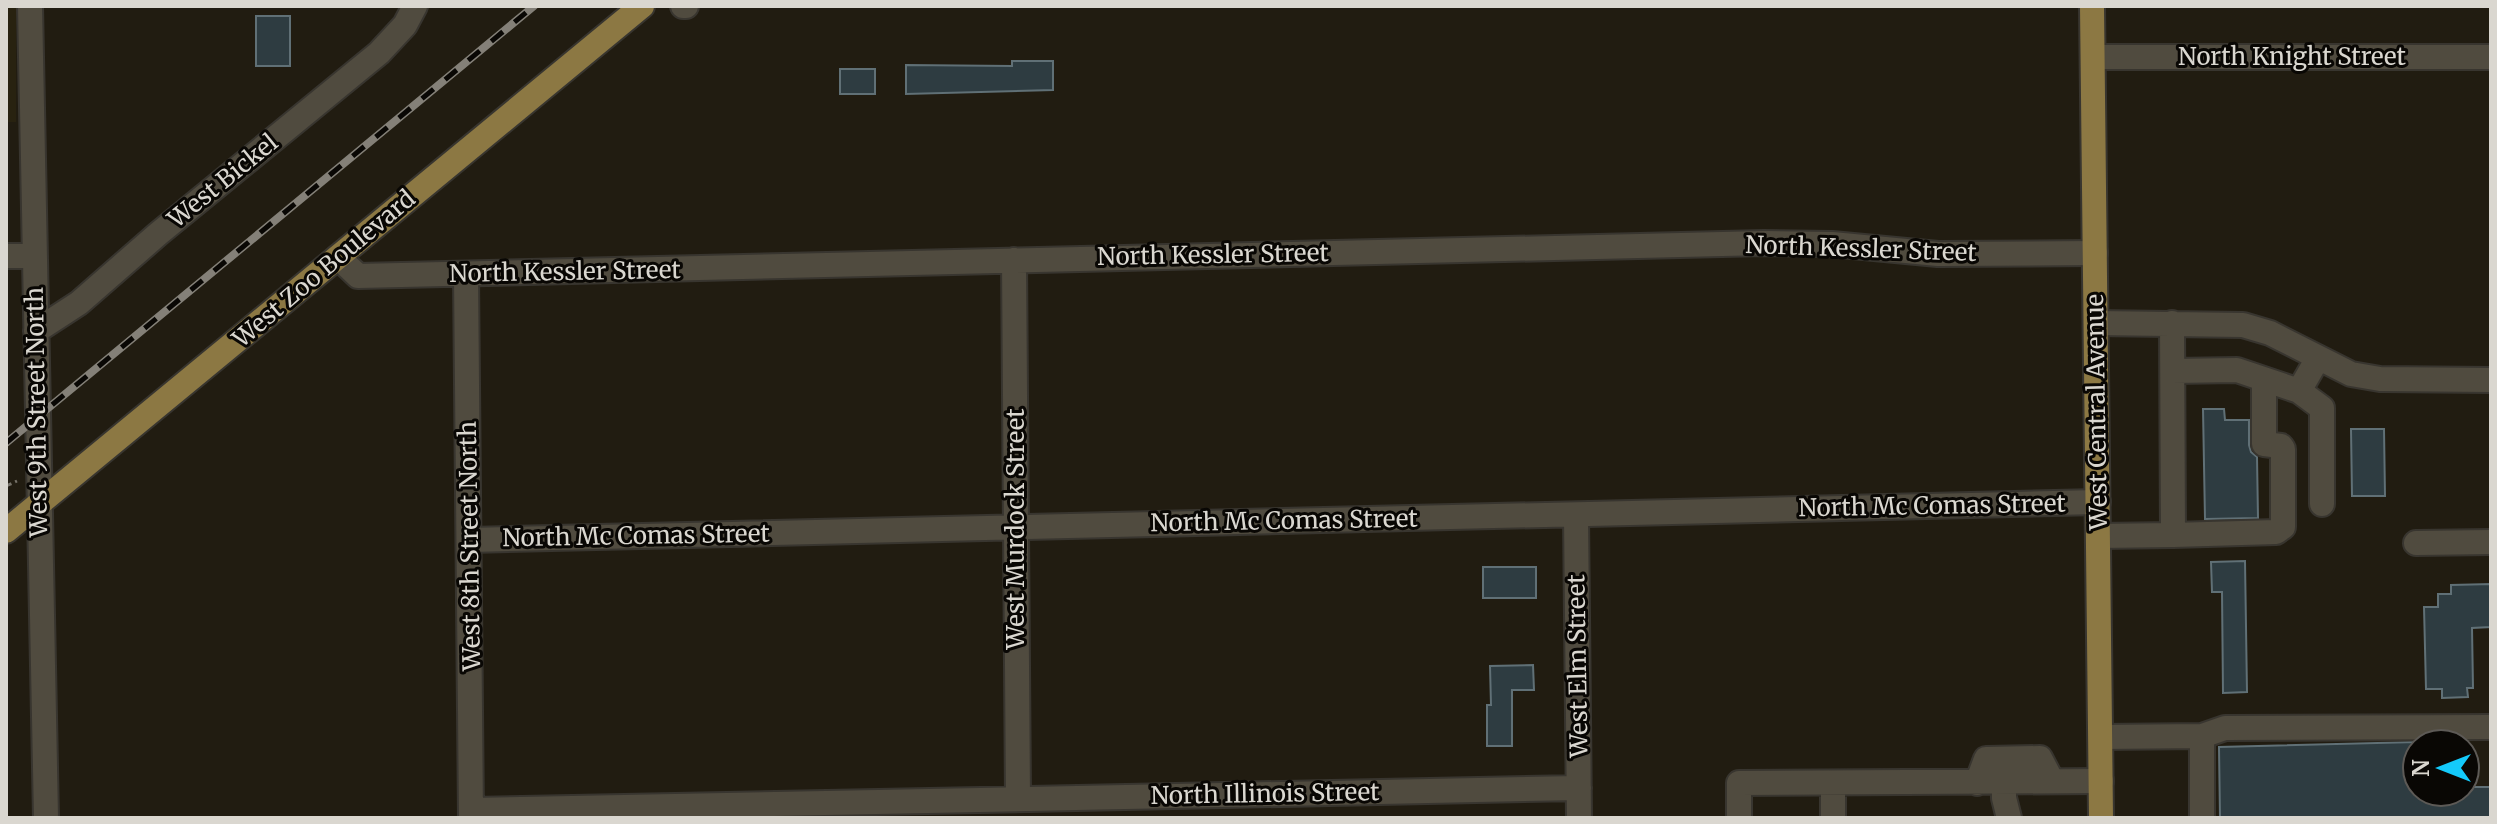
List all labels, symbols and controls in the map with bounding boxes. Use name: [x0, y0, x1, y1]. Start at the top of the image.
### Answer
street label: North Knight Street: [2178, 41, 2407, 72]
street label: West Bickel: [161, 127, 284, 235]
street label: West Zoo Boulevard: [225, 183, 421, 355]
street label: North Kessler Street: [1745, 229, 1978, 268]
street label: North Kessler Street: [1097, 237, 1330, 272]
street label: North Kessler Street: [449, 254, 682, 289]
street label: West 9th Street North: [19, 287, 54, 538]
street label: West Central Avenue: [2079, 294, 2114, 531]
street label: West Murdock Street: [1000, 408, 1031, 651]
street label: West 8th Street North: [452, 421, 487, 672]
street label: North Mc Comas Street: [1798, 488, 2067, 523]
street label: North Mc Comas Street: [1150, 503, 1419, 538]
street label: North Mc Comas Street: [502, 518, 771, 553]
street label: West Elm Street: [1560, 573, 1595, 759]
north arrow: [2401, 728, 2481, 808]
text: N: [2407, 759, 2435, 777]
street label: North Illinois Street: [1150, 776, 1380, 811]

